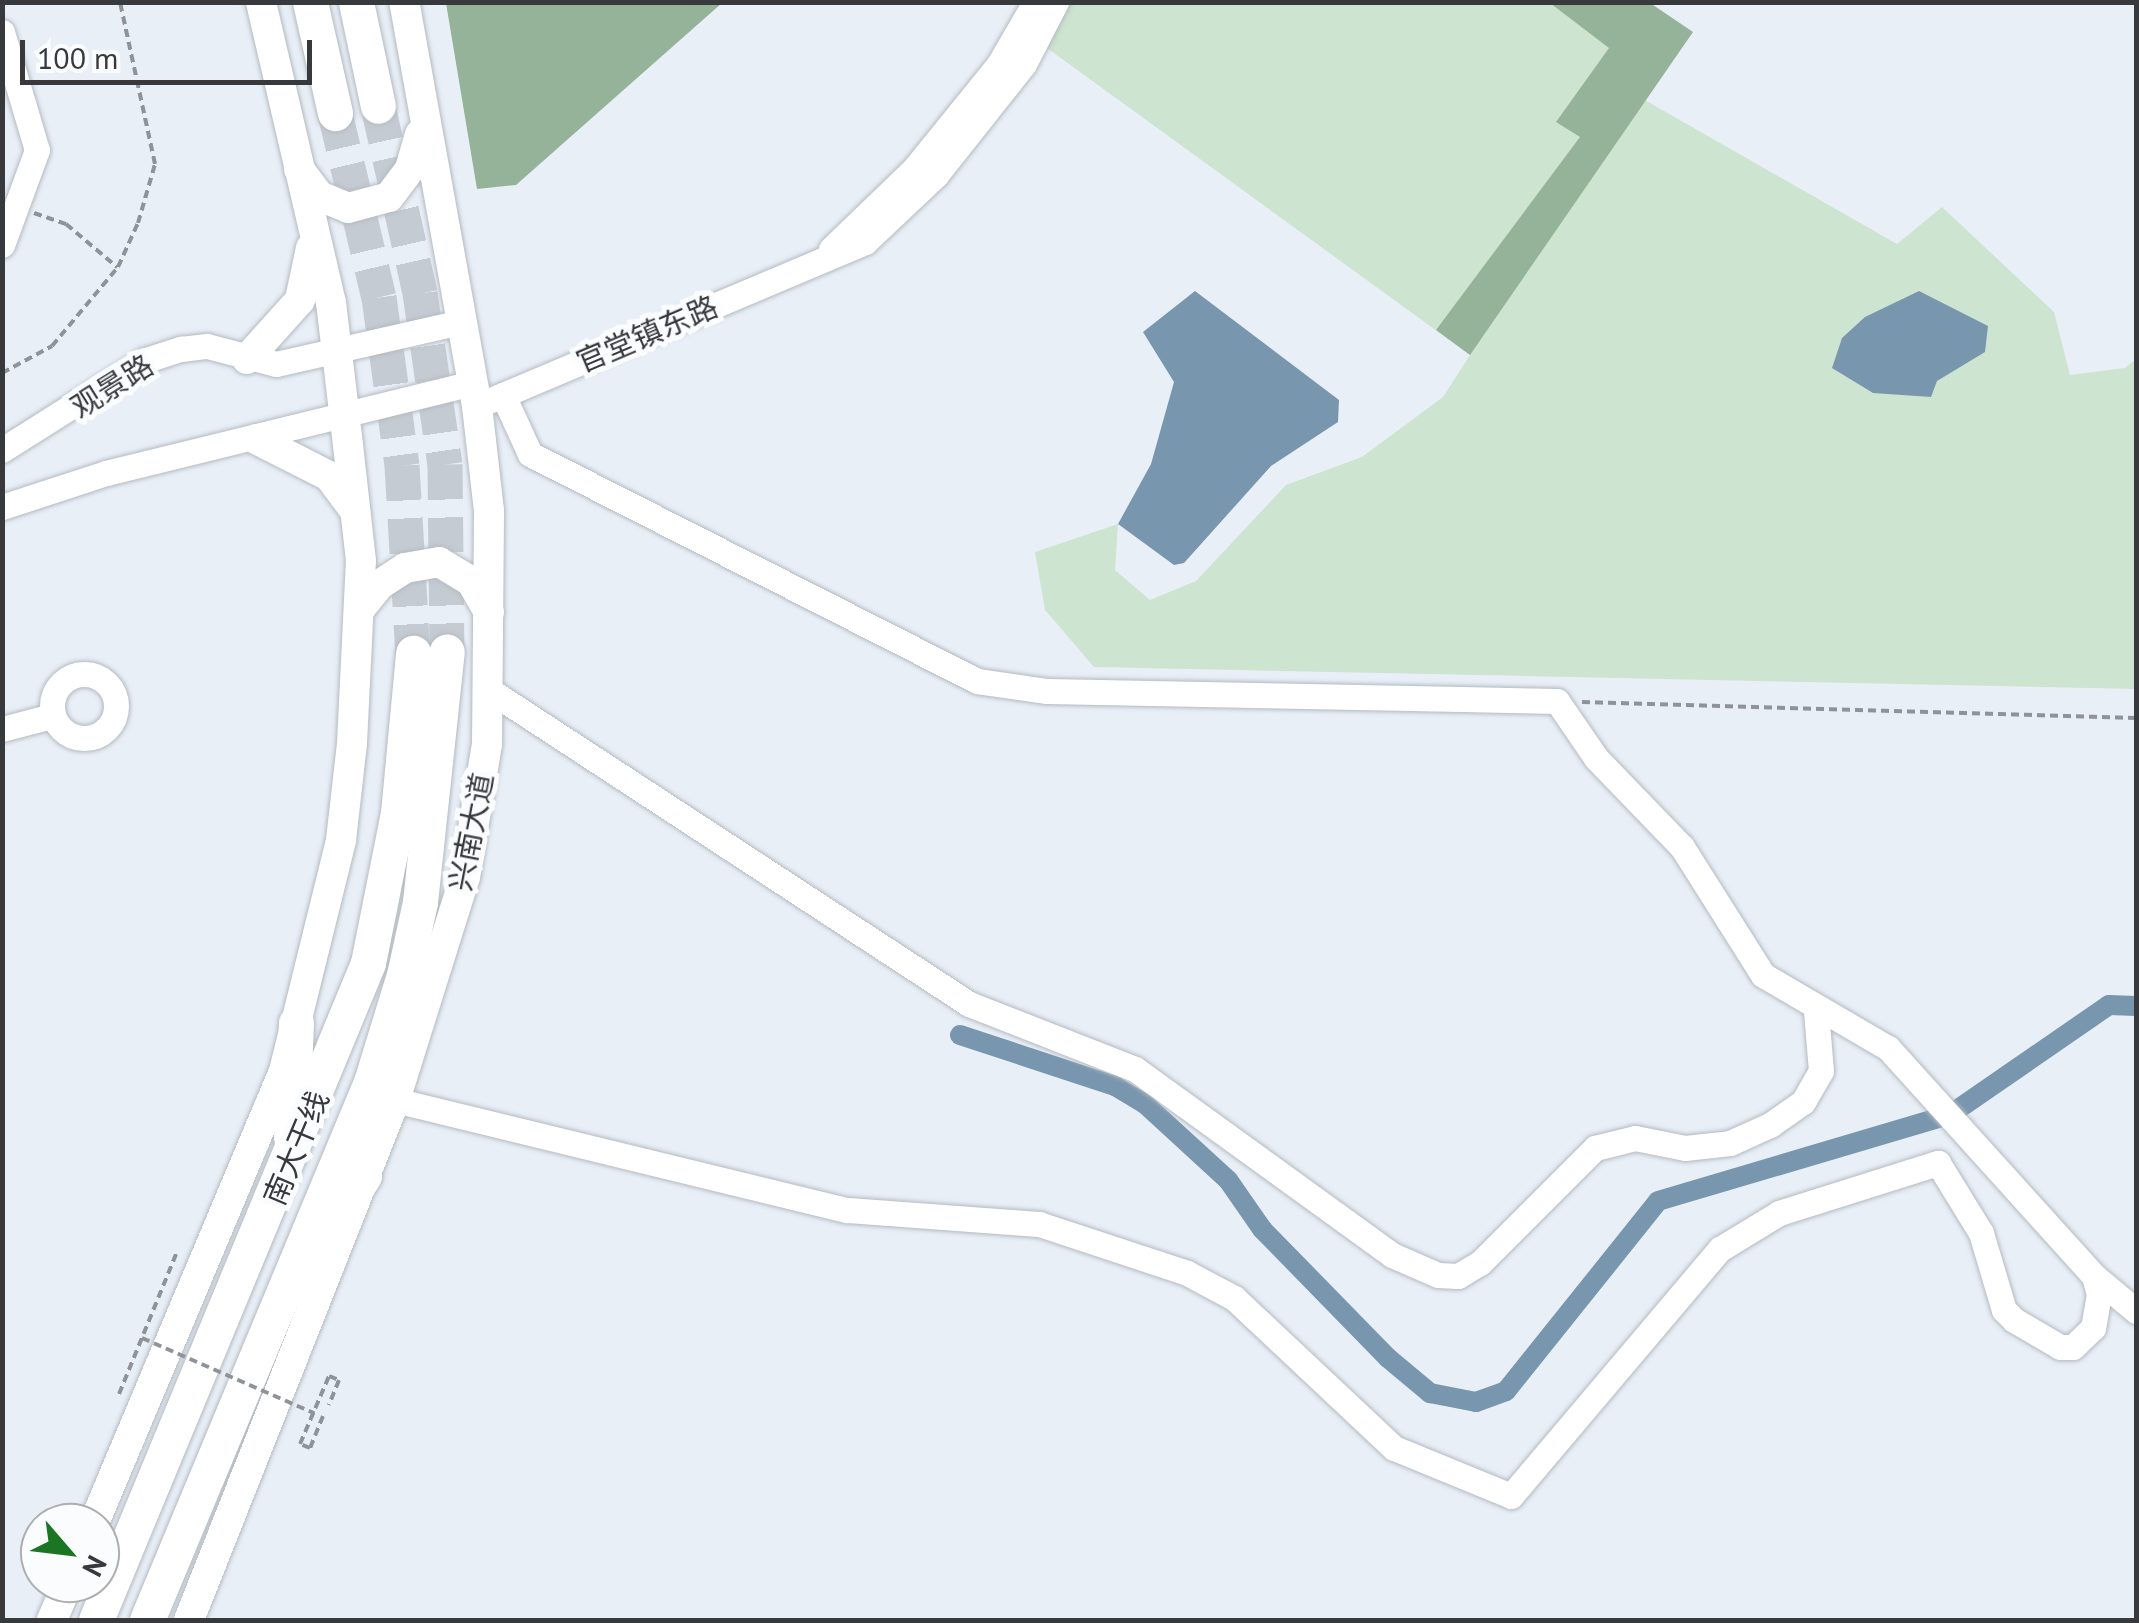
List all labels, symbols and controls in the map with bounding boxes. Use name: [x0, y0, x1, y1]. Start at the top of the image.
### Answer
scale bar: [25, 20, 318, 82]
text: 100 m: [37, 38, 118, 77]
street label: 官堂镇东路: [571, 288, 723, 380]
street label: 观景路: [64, 347, 160, 425]
street label: 兴南大道: [442, 770, 500, 894]
street label: 南大干线: [256, 1086, 336, 1210]
north arrow: [20, 1503, 120, 1603]
text: N: [75, 1550, 116, 1583]

